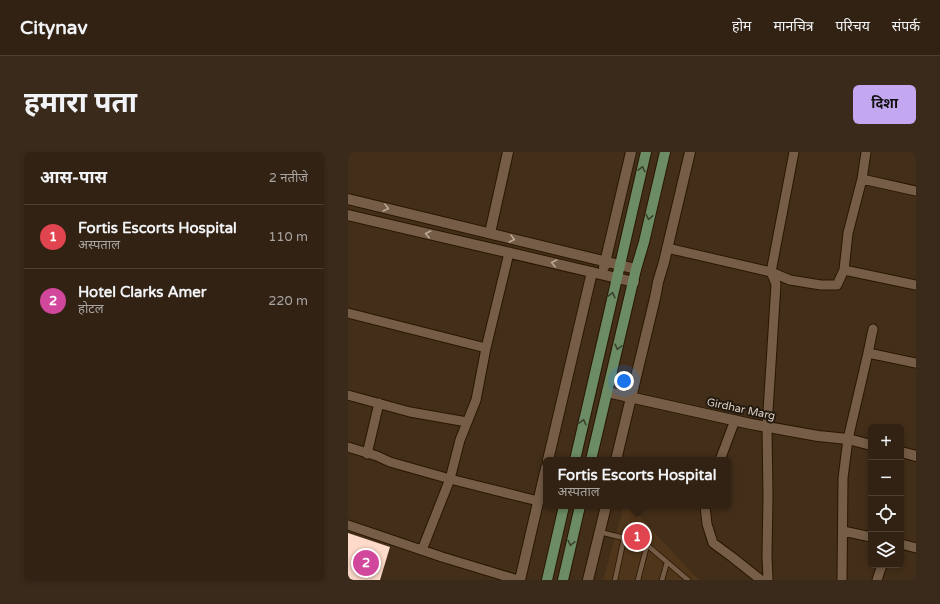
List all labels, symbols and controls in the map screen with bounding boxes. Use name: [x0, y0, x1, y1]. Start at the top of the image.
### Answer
text: Citynav: [20, 17, 87, 39]
text: होम: [732, 18, 751, 35]
text: मानचित्र: [773, 18, 814, 35]
text: परिचय: [836, 18, 870, 35]
text: संपर्क: [892, 18, 920, 35]
button: दिशा: [853, 85, 916, 124]
text: हमारा पता: [24, 86, 137, 120]
one-way arrow: [638, 166, 646, 172]
text: आस-पास: [40, 167, 107, 188]
text: 2 नतीजे: [269, 170, 308, 186]
one-way arrow: [382, 203, 389, 212]
one-way arrow: [646, 214, 654, 220]
text: Fortis Escorts Hospital: [78, 219, 237, 237]
text: 1: [49, 229, 57, 245]
text: 110 m: [268, 229, 308, 245]
one-way arrow: [424, 230, 431, 238]
one-way arrow: [509, 234, 515, 242]
text: अस्पताल: [78, 237, 120, 253]
one-way arrow: [551, 260, 557, 268]
text: Hotel Clarks Amer: [78, 283, 207, 301]
one-way arrow: [608, 292, 616, 298]
text: 2: [49, 293, 57, 309]
text: 220 m: [268, 293, 308, 309]
text: होटल: [78, 301, 104, 317]
one-way arrow: [614, 344, 622, 350]
your location: [614, 371, 634, 391]
street label: Girdhar Marg: [706, 395, 777, 423]
one-way arrow: [579, 419, 587, 425]
map controls: [868, 424, 904, 568]
button: +: [868, 424, 904, 460]
popup: [543, 457, 731, 509]
button: −: [868, 460, 904, 496]
text: Fortis Escorts Hospital: [558, 466, 716, 484]
text: अस्पताल: [558, 484, 600, 500]
button: locate: [868, 496, 904, 532]
pin: 1: [624, 522, 650, 552]
button: layers: [868, 532, 904, 568]
one-way arrow: [568, 540, 576, 546]
pin: 2: [353, 548, 379, 578]

